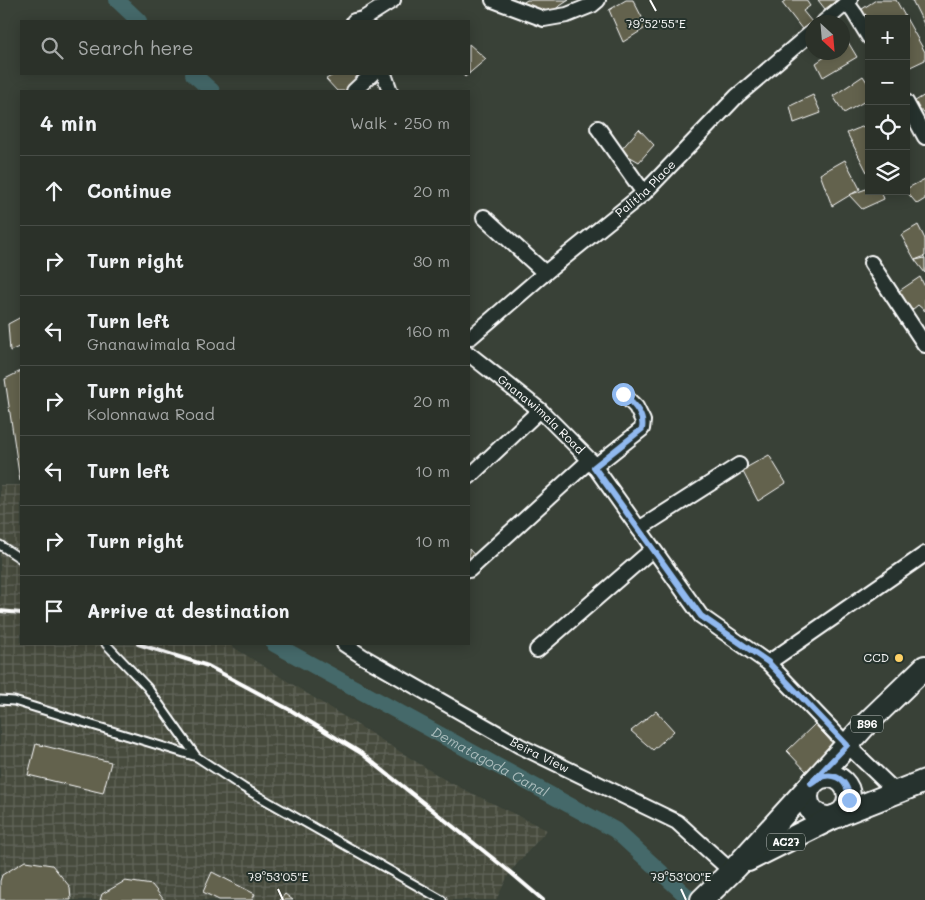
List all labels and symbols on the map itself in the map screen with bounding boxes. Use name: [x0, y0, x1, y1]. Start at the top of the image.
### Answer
text: 79°52'55"E: [626, 15, 686, 31]
north arrow: [805, 15, 850, 60]
street label: Palitha Place: [611, 156, 678, 220]
street label: Gnanawimala Road: [495, 371, 589, 457]
route start: [612, 383, 635, 406]
place label: CCD: [864, 649, 889, 665]
marker: CCD: [893, 652, 905, 664]
road number: B96: [851, 716, 883, 732]
water label: Dematagoda Canal: [428, 722, 552, 801]
street label: Beira View: [507, 733, 572, 776]
route end: [838, 789, 861, 812]
road number: AC27: [767, 834, 805, 850]
text: 79°53'05"E: [248, 868, 308, 884]
text: 79°53'00"E: [651, 868, 712, 884]

